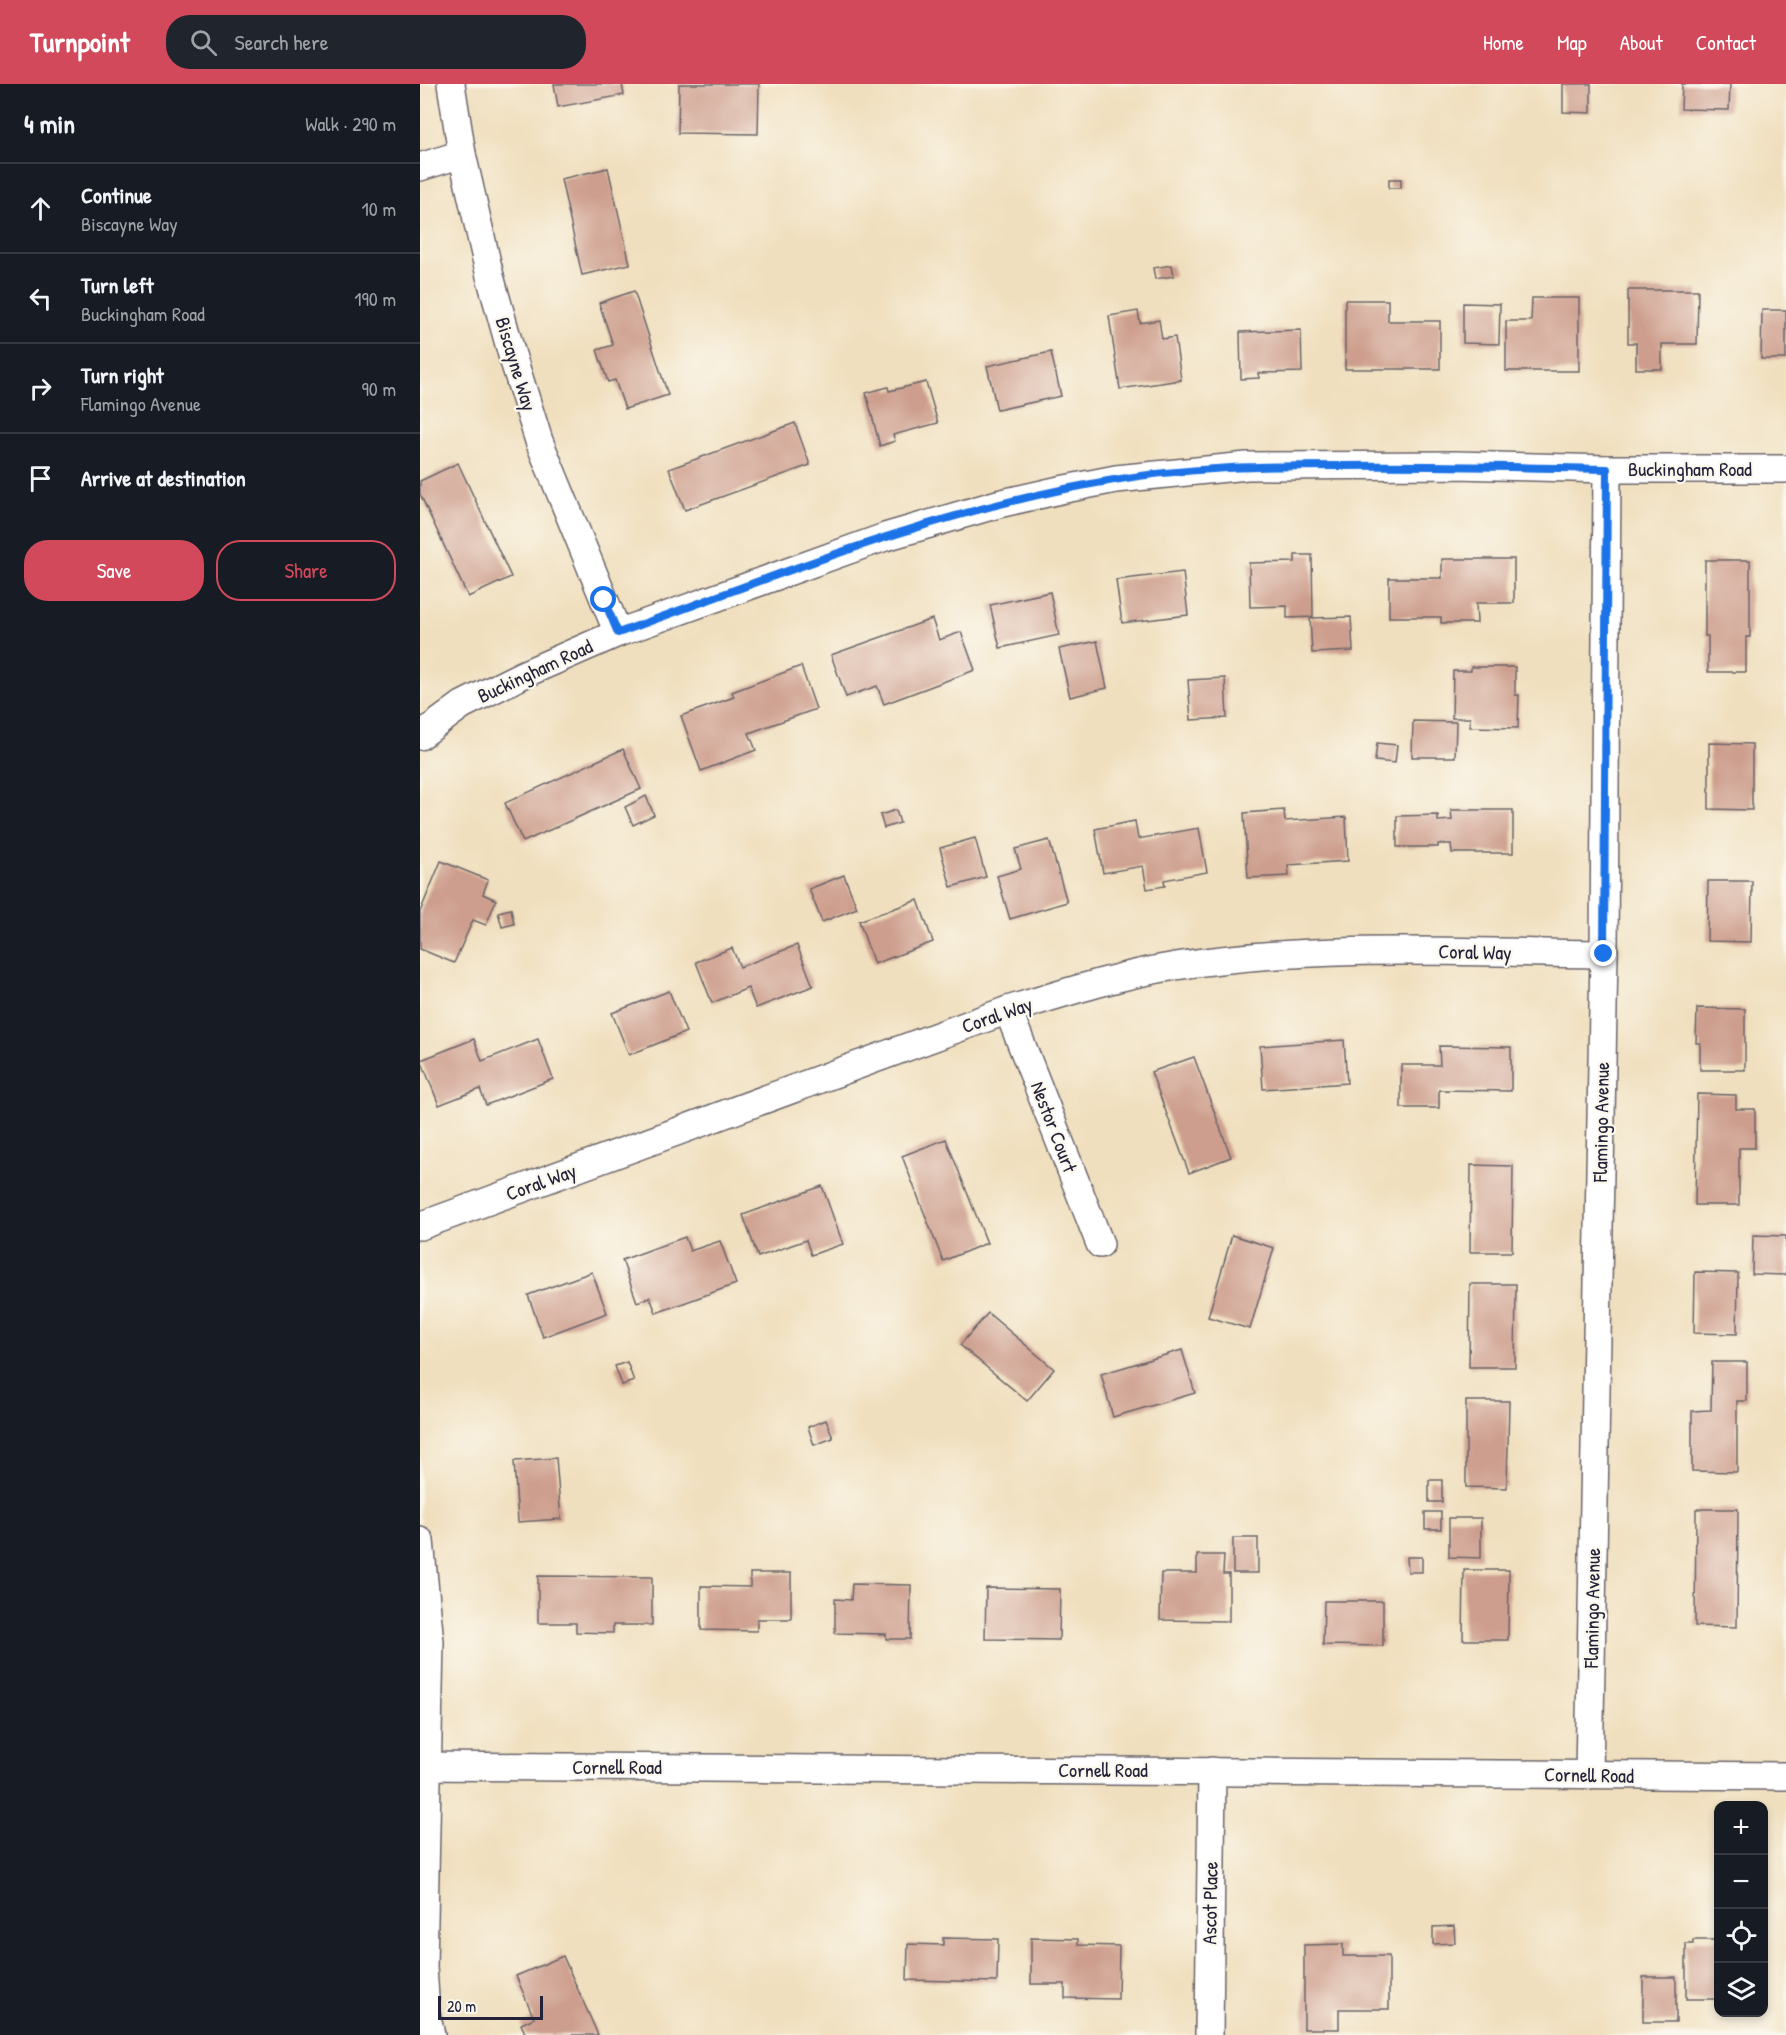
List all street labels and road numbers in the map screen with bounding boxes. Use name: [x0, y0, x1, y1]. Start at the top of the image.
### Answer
street label: Biscayne Way: [489, 314, 544, 414]
street label: Buckingham Road: [1628, 455, 1752, 482]
street label: Buckingham Road: [473, 632, 597, 709]
street label: Coral Way: [1438, 937, 1512, 966]
street label: Coral Way: [958, 990, 1036, 1039]
street label: Flamingo Avenue: [1586, 1062, 1615, 1183]
street label: Nestor Court: [1025, 1078, 1085, 1177]
street label: Coral Way: [502, 1156, 580, 1207]
street label: Flamingo Avenue: [1577, 1548, 1606, 1669]
street label: Cornell Road: [572, 1753, 662, 1780]
street label: Cornell Road: [1058, 1756, 1148, 1783]
street label: Cornell Road: [1544, 1760, 1634, 1789]
street label: Ascot Place: [1195, 1861, 1224, 1945]

